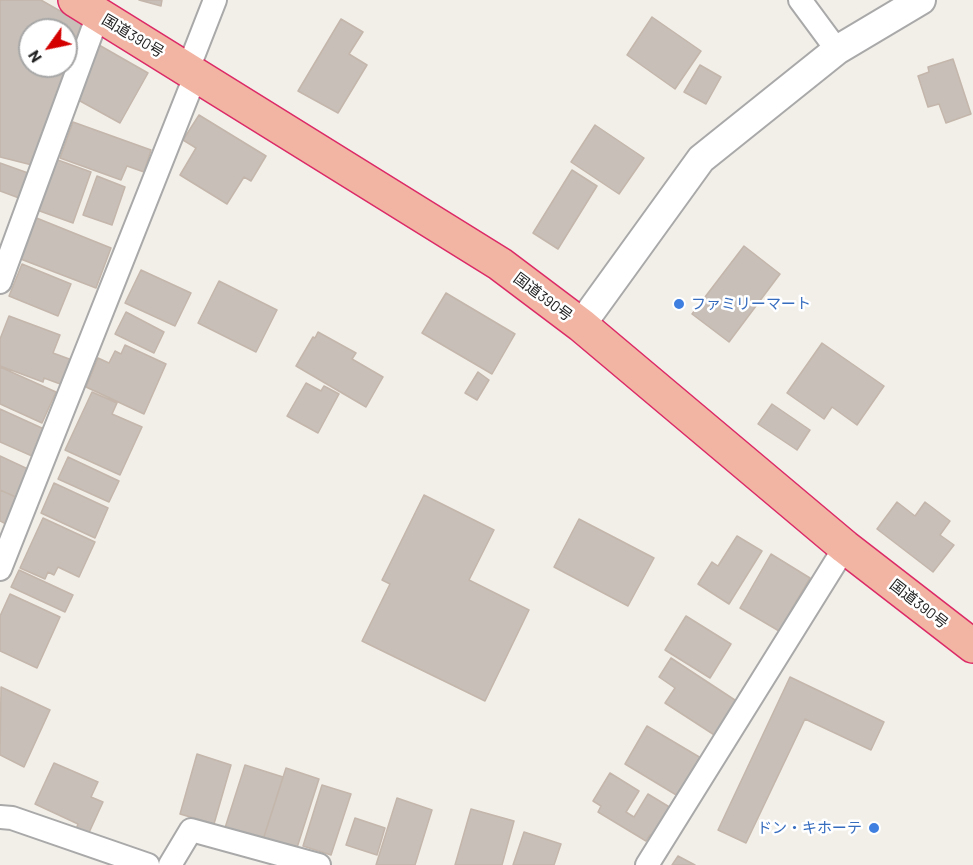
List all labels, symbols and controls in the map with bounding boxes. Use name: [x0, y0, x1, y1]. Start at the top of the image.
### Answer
street label: 国道390号: [99, 11, 167, 61]
north arrow: [18, 18, 78, 78]
text: N: [23, 47, 45, 67]
street label: 国道390号: [510, 269, 576, 325]
place label: ファミリーマート: [691, 295, 811, 313]
marker: ファミリーマート: [672, 297, 686, 311]
street label: 国道390号: [886, 576, 952, 632]
place label: ドン・キホーテ: [757, 819, 862, 837]
marker: ドン・キホーテ: [867, 821, 881, 835]

